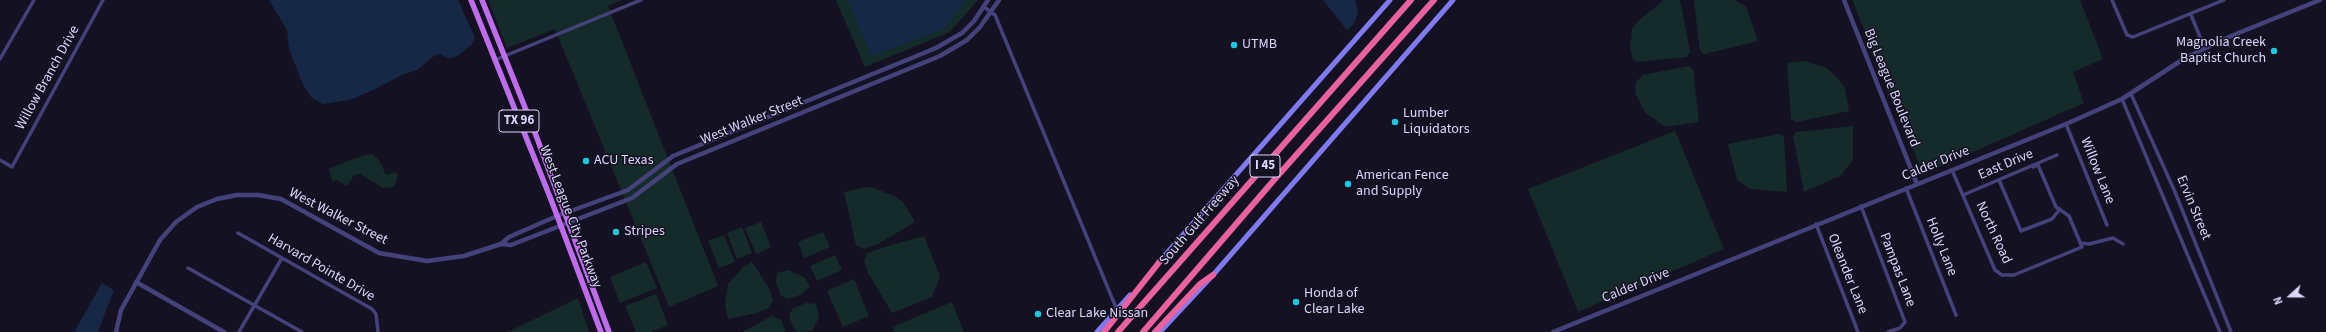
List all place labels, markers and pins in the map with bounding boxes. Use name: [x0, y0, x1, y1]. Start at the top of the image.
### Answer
place label: Magnolia Creek Baptist Church: [2176, 35, 2266, 68]
place label: UTMB: [1242, 37, 1277, 53]
marker: UTMB: [1229, 40, 1239, 50]
marker: Magnolia Creek Baptist Church: [2269, 46, 2279, 56]
place label: Lumber Liquidators: [1403, 106, 1470, 138]
marker: Lumber Liquidators: [1390, 117, 1400, 127]
place label: ACU Texas: [594, 153, 654, 169]
marker: ACU Texas: [581, 156, 591, 166]
place label: American Fence and Supply: [1356, 168, 1449, 200]
marker: American Fence and Supply: [1343, 179, 1353, 189]
place label: Stripes: [624, 224, 665, 240]
marker: Stripes: [611, 227, 621, 237]
place label: Honda of Clear Lake: [1304, 286, 1365, 318]
marker: Honda of Clear Lake: [1291, 297, 1301, 307]
place label: Clear Lake Nissan: [1046, 306, 1148, 322]
marker: Clear Lake Nissan: [1033, 309, 1043, 319]

